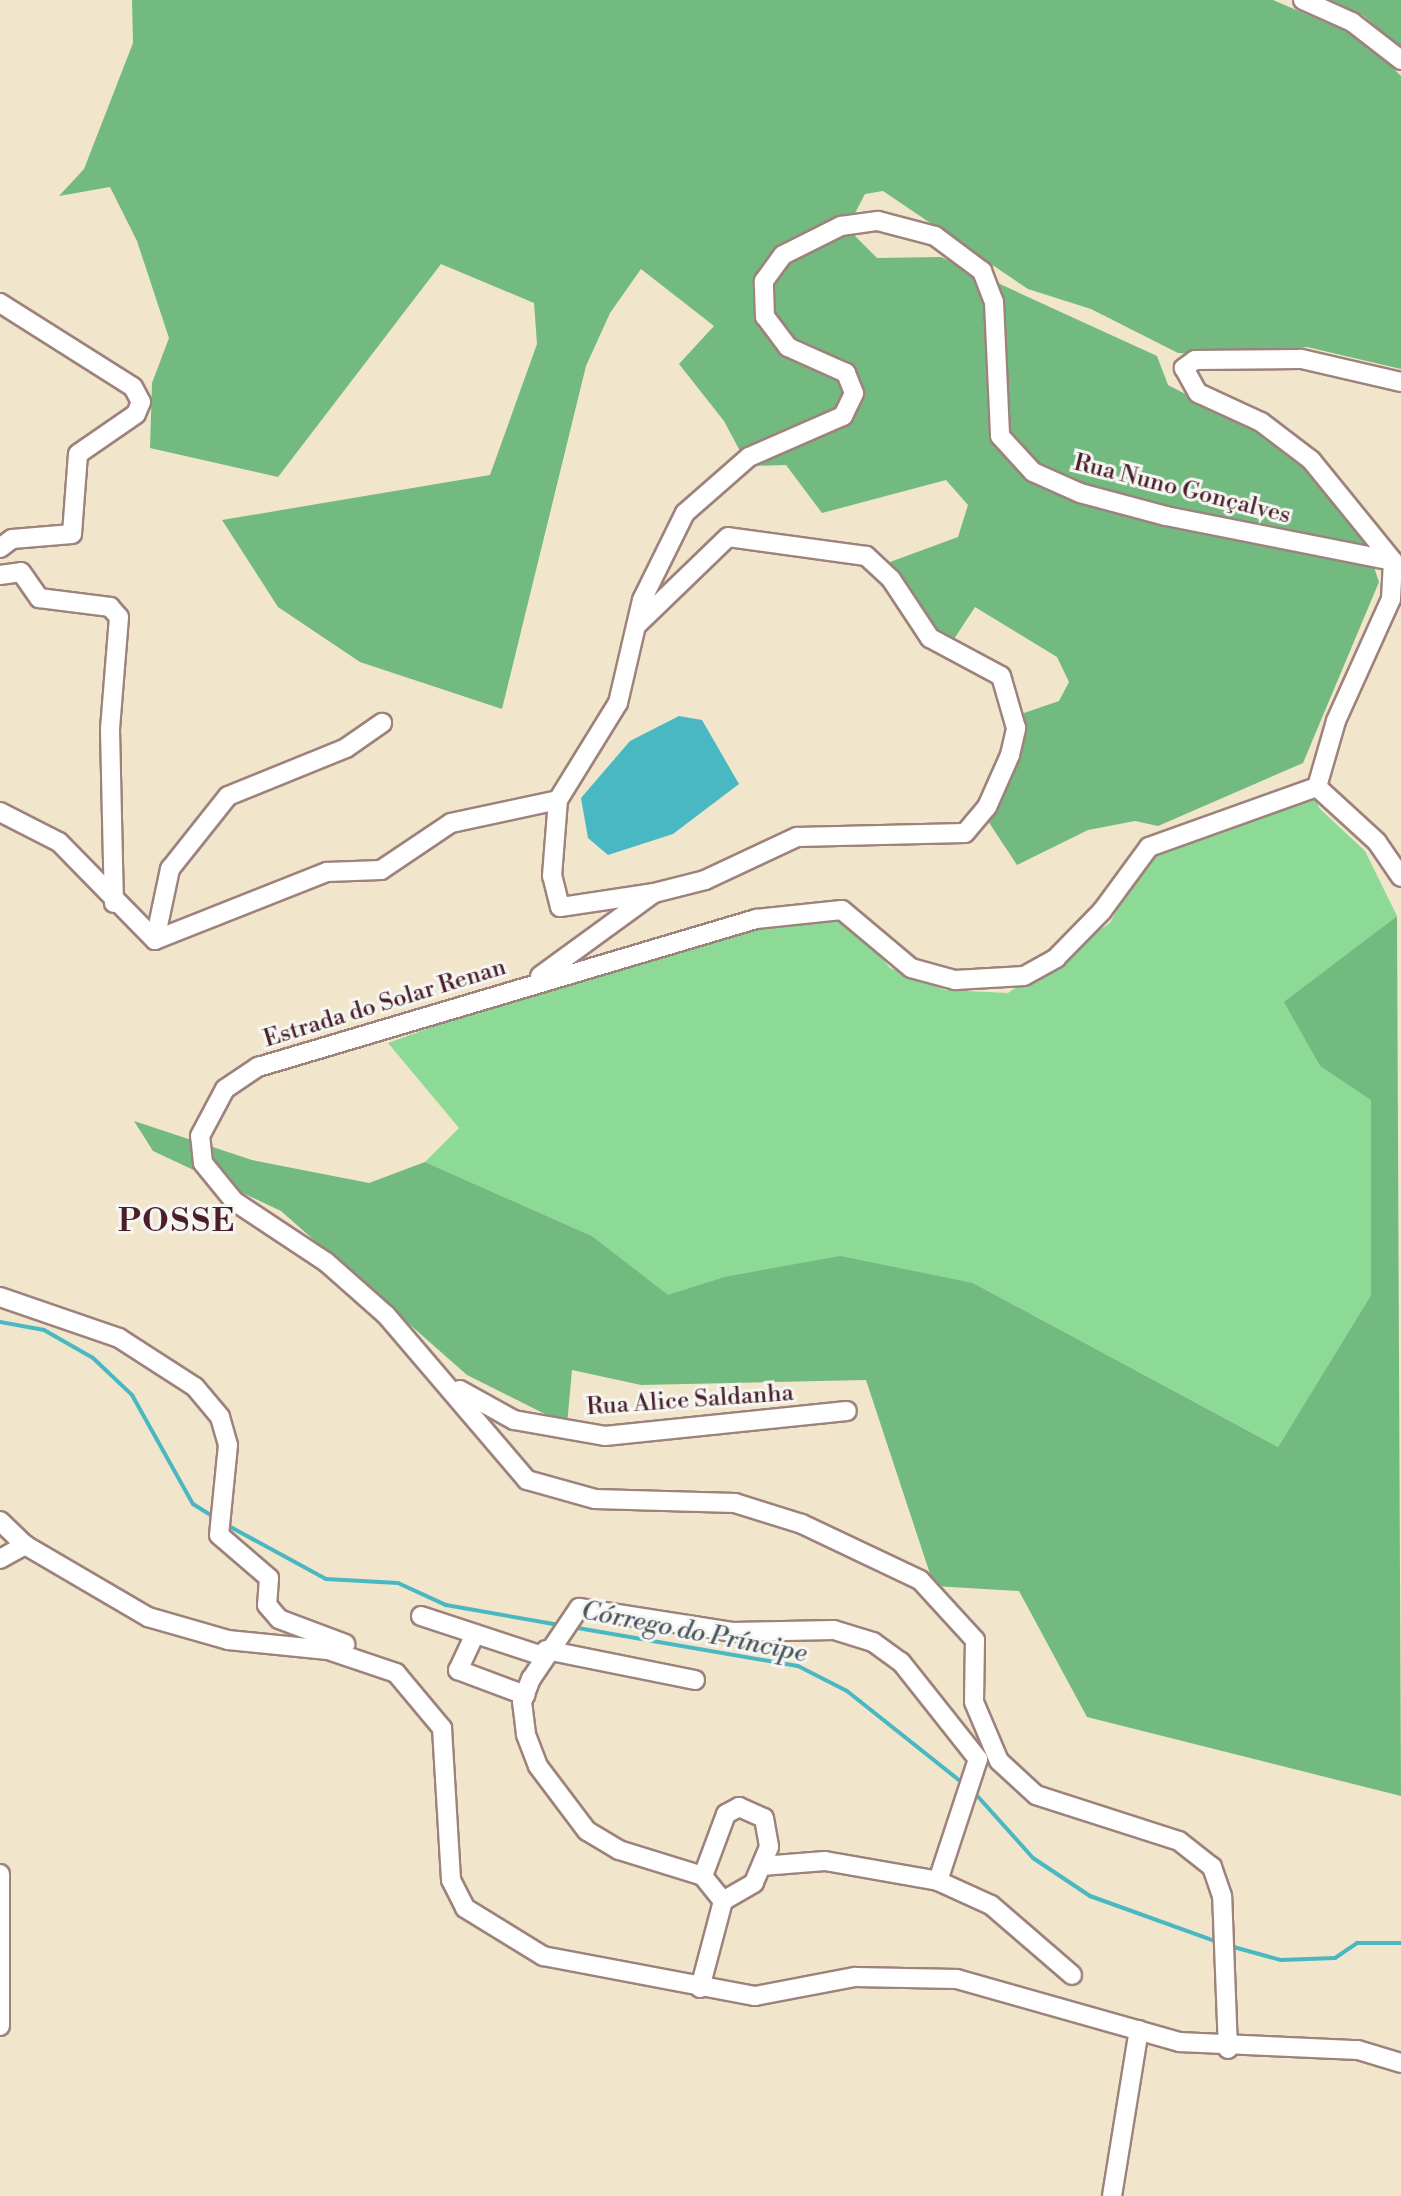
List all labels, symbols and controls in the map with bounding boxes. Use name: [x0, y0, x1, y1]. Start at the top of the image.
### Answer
street label: Rua Nuno Gonçalves: [1071, 449, 1293, 531]
street label: Estrada do Solar Renan: [260, 953, 510, 1055]
district label: POSSE: [118, 1202, 236, 1240]
street label: Rua Alice Saldanha: [585, 1379, 795, 1423]
water label: Córrego do Príncipe: [578, 1596, 810, 1670]

